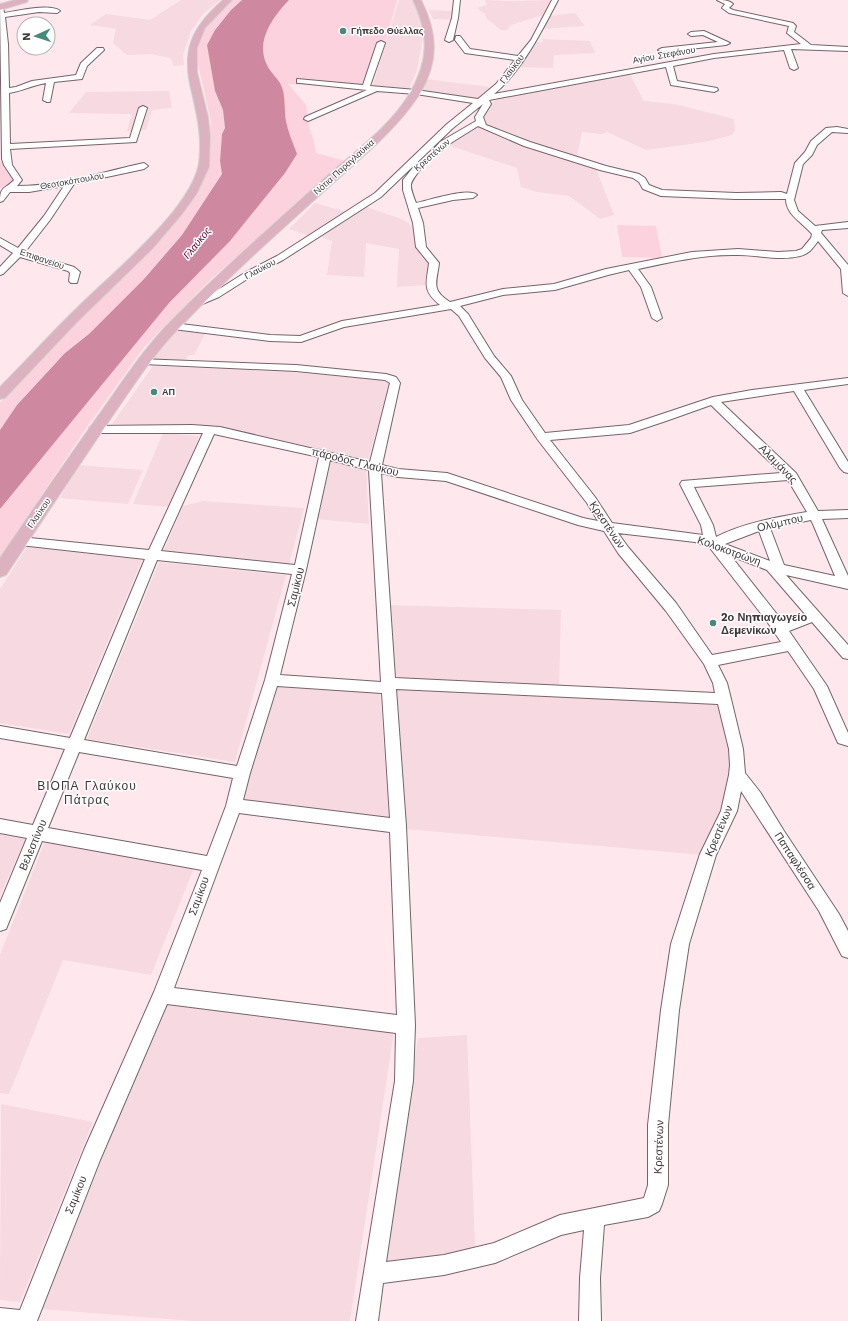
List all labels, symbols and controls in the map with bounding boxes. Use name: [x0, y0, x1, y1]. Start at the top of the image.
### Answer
north arrow: [16, 16, 56, 56]
marker: Γήπεδο Θύελλας: [338, 26, 348, 36]
place label: Γήπεδο Θύελλας: [351, 26, 424, 36]
text: N: [20, 32, 33, 41]
street label: Αγίου Στεφάνου: [632, 45, 696, 65]
street label: Γλαύκου: [498, 52, 526, 85]
street label: Κρεστένων: [412, 136, 452, 173]
street label: Νότια Παραγλαύκια: [312, 137, 376, 197]
street label: Θεοτοκόπουλου: [39, 170, 105, 192]
water label: Γλαύκος: [181, 225, 213, 261]
street label: Επιφανείου: [19, 247, 65, 271]
street label: Γλαύκου: [243, 257, 277, 281]
marker: ΑΠ: [149, 387, 159, 397]
place label: ΑΠ: [162, 387, 175, 397]
street label: Αλαμάνας: [756, 442, 800, 486]
street label: πάροδος Γλαύκου: [310, 445, 400, 479]
street label: Γλαύκου: [25, 496, 53, 530]
street label: Κρεστένων: [586, 499, 628, 551]
street label: Ολύμπου: [756, 511, 804, 535]
street label: Κολοκοτρώνη: [695, 533, 763, 569]
street label: Σαμίκου: [285, 566, 307, 608]
place label: 2ο Νηπιαγωγείο Δεμενίκων: [721, 611, 807, 637]
marker: 2ο Νηπιαγωγείο Δεμενίκων: [708, 618, 718, 628]
district label: ΒΙΟΠΑ Γλαύκου Πάτρας: [37, 779, 137, 807]
street label: Κρεστένων: [702, 803, 736, 858]
street label: Βελεστίνου: [16, 818, 50, 872]
street label: Παπαφλέσσα: [772, 830, 819, 893]
street label: Σαμίκου: [186, 875, 212, 917]
street label: Κρεστένων: [652, 1119, 666, 1174]
street label: Σαμίκου: [62, 1174, 90, 1216]

